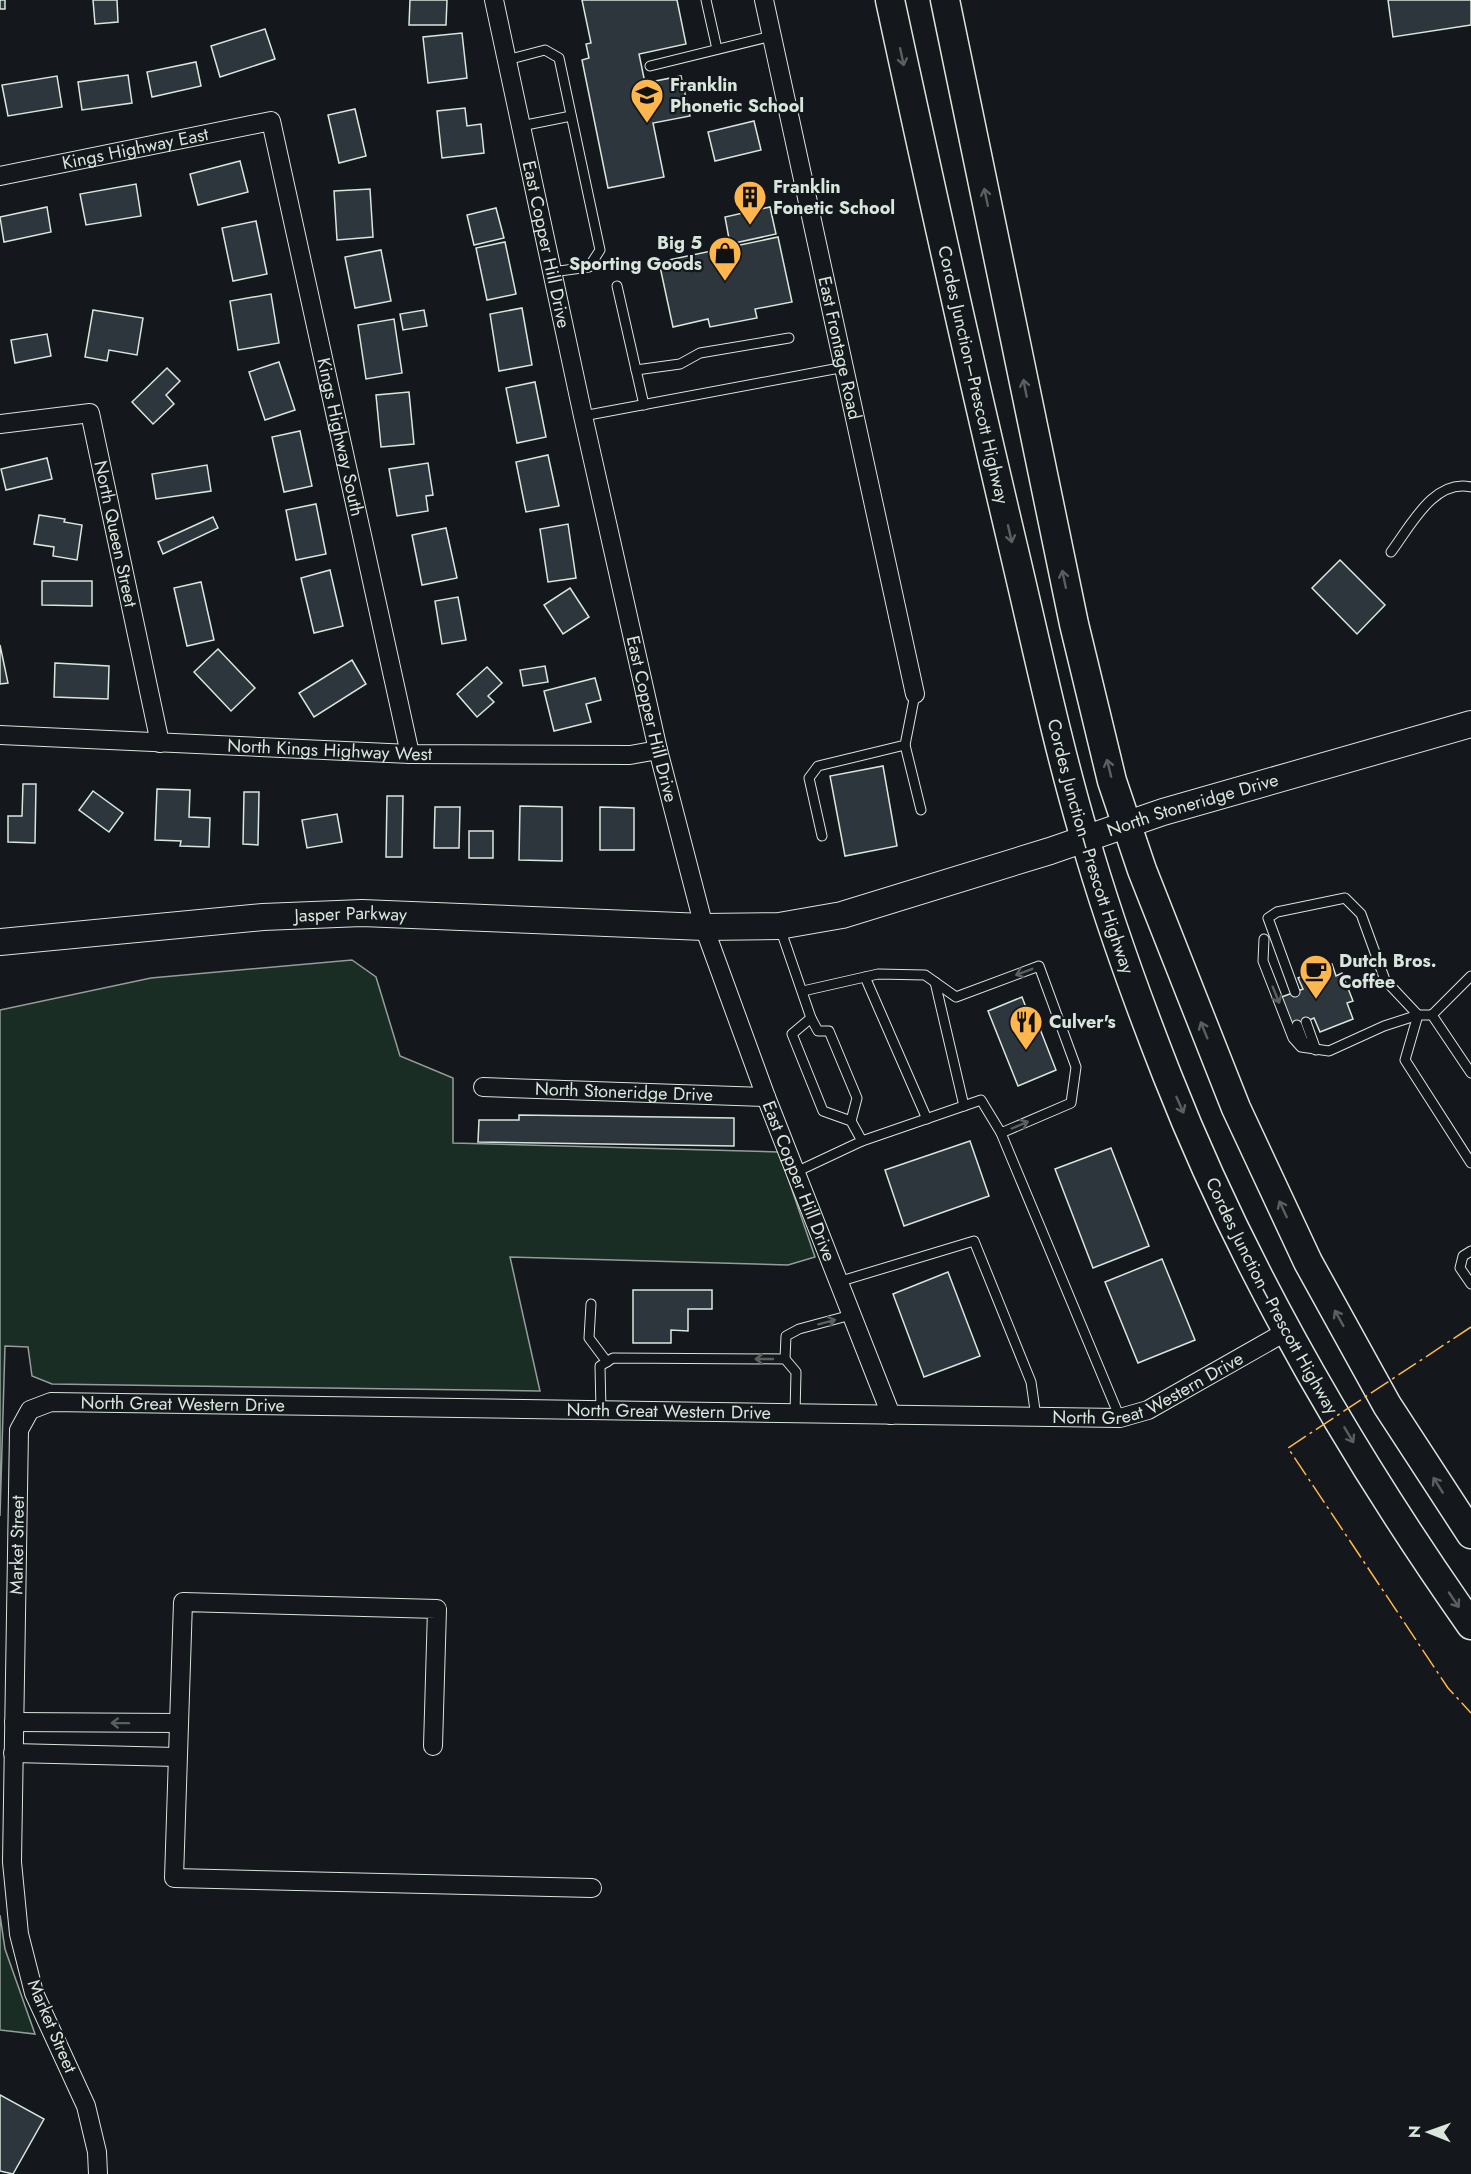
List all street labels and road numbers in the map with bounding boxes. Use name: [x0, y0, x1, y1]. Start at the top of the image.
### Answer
street label: Kings Highway East: [60, 121, 211, 176]
street label: East Copper Hill Drive: [516, 158, 577, 331]
street label: Cordes Junction–Prescott Highway: [931, 243, 1016, 507]
street label: East Frontage Road: [811, 274, 868, 422]
street label: Kings Highway South: [310, 355, 370, 519]
street label: North Queen Street: [87, 458, 144, 610]
street label: East Copper Hill Drive: [620, 633, 684, 805]
street label: Cordes Junction–Prescott Highway: [1041, 716, 1141, 977]
street label: North Kings Highway West: [227, 733, 433, 767]
street label: North Stoneridge Drive: [1103, 767, 1281, 843]
street label: Jasper Parkway: [292, 900, 408, 929]
street label: North Stoneridge Drive: [534, 1076, 713, 1108]
street label: East Copper Hill Drive: [756, 1097, 842, 1265]
street label: Cordes Junction–Prescott Highway: [1199, 1173, 1345, 1419]
street label: North Great Western Drive: [1052, 1346, 1248, 1431]
street label: North Great Western Drive: [80, 1389, 285, 1418]
street label: North Great Western Drive: [566, 1397, 771, 1426]
street label: Market Street: [3, 1495, 31, 1595]
street label: Market Street: [21, 1975, 84, 2077]

